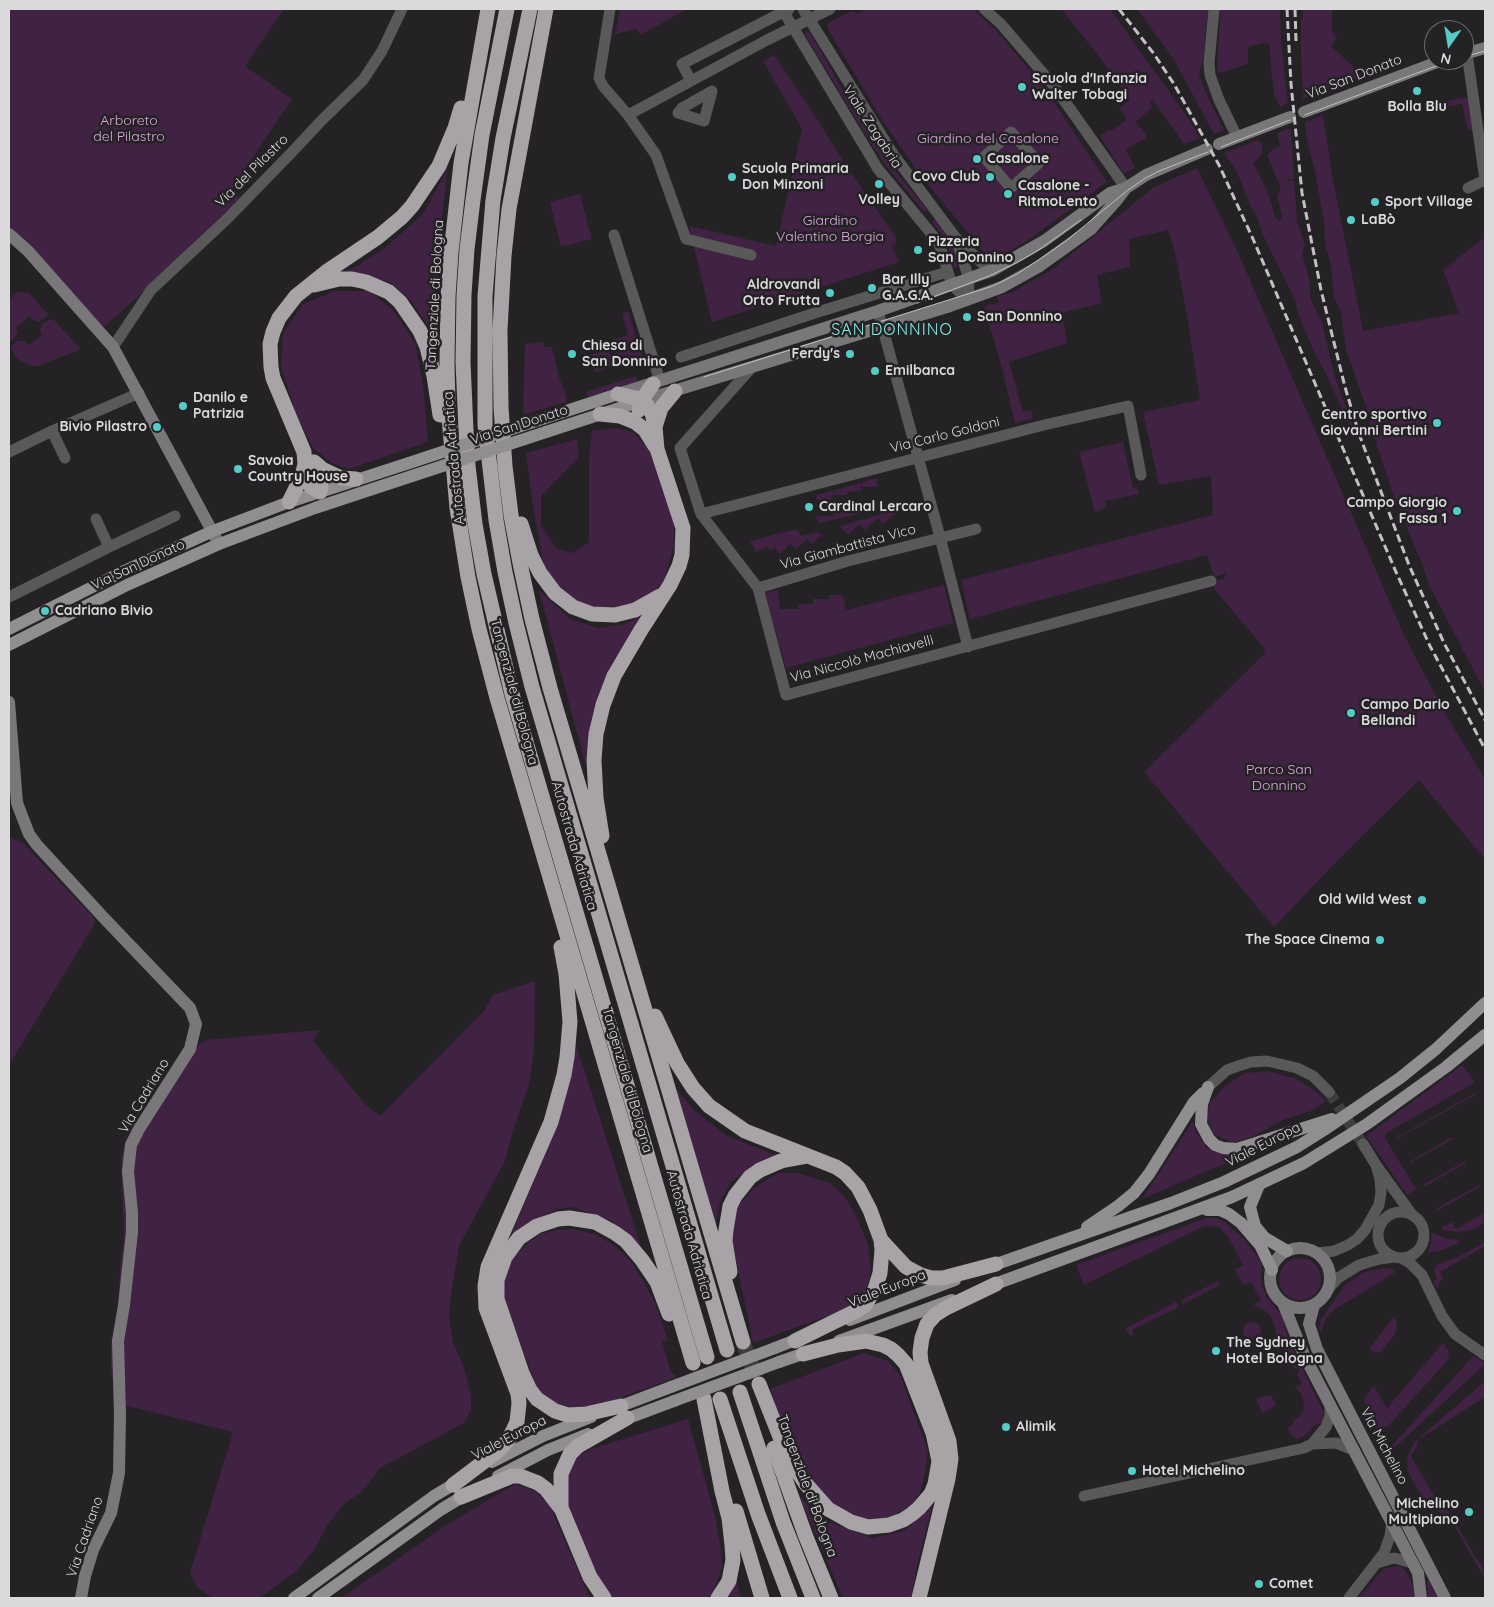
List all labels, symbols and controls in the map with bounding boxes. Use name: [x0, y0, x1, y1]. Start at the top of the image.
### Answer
north arrow: [1424, 20, 1474, 70]
text: N: [1439, 49, 1453, 69]
street label: Via San Donato: [1304, 51, 1404, 103]
place label: Scuola d'Infanzia Walter Tobagi: [1032, 71, 1147, 104]
marker: Scuola d'Infanzia Walter Tobagi: [1016, 81, 1028, 93]
street label: Viale Zagabria: [839, 82, 905, 172]
marker: Bolla Blu: [1411, 85, 1423, 97]
place label: Bolla Blu: [1387, 99, 1447, 115]
park label: Arboreto del Pilastro: [93, 113, 165, 146]
street label: Via del Pilastro: [212, 131, 292, 211]
park label: Giardino del Casalone: [917, 131, 1059, 147]
place label: Casalone: [987, 151, 1049, 167]
marker: Casalone: [971, 153, 983, 165]
place label: Scuola Primaria Don Minzoni: [742, 161, 849, 193]
place label: Covo Club: [913, 169, 980, 185]
marker: Scuola Primaria Don Minzoni: [726, 171, 738, 183]
marker: Covo Club: [984, 171, 996, 183]
marker: Volley: [873, 178, 885, 190]
place label: Casalone - RitmoLento: [1018, 178, 1097, 210]
marker: Casalone - RitmoLento: [1002, 188, 1014, 200]
place label: Volley: [858, 192, 900, 208]
place label: Sport Village: [1385, 194, 1473, 210]
marker: Sport Village: [1369, 196, 1381, 208]
place label: LaBò: [1361, 212, 1396, 228]
park label: Giardino Valentino Borgia: [776, 213, 884, 246]
marker: LaBò: [1345, 214, 1357, 226]
street label: Tangenziale di Bologna: [423, 219, 447, 371]
place label: Pizzeria San Donnino: [928, 234, 1013, 266]
marker: Pizzeria San Donnino: [912, 244, 924, 256]
place label: Bar Illy G.A.G.A.: [882, 272, 933, 304]
place label: Aldrovandi Orto Frutta: [743, 277, 820, 310]
marker: Bar Illy G.A.G.A.: [866, 282, 878, 294]
marker: Aldrovandi Orto Frutta: [824, 287, 836, 299]
place label: San Donnino: [977, 309, 1062, 325]
marker: San Donnino: [961, 311, 973, 323]
district label: SAN DONNINO: [830, 320, 954, 340]
place label: Chiesa di San Donnino: [582, 338, 667, 371]
place label: Ferdy's: [792, 346, 840, 362]
marker: Chiesa di San Donnino: [566, 348, 578, 360]
marker: Ferdy's: [844, 348, 856, 360]
place label: Emilbanca: [885, 363, 955, 379]
marker: Emilbanca: [869, 365, 881, 377]
place label: Danilo e Patrizia: [193, 390, 248, 422]
street label: Autostrada Adriatica: [440, 391, 468, 525]
marker: Danilo e Patrizia: [177, 400, 189, 412]
street label: Via San Donato: [468, 401, 570, 449]
place label: Centro sportivo Giovanni Bertini: [1321, 407, 1427, 440]
street label: Via Carlo Goldoni: [888, 413, 1002, 457]
marker: Centro sportivo Giovanni Bertini: [1431, 417, 1443, 429]
place label: Bivio Pilastro: [59, 419, 147, 435]
marker: Bivio Pilastro: [151, 421, 163, 433]
place label: Savoia Country House: [248, 453, 348, 486]
marker: Savoia Country House: [232, 463, 244, 475]
place label: Campo Giorgio Fassa 1: [1346, 495, 1447, 528]
place label: Cardinal Lercaro: [819, 499, 932, 515]
marker: Cardinal Lercaro: [803, 501, 815, 513]
marker: Campo Giorgio Fassa 1: [1451, 505, 1463, 517]
street label: Via Giambattista Vico: [778, 521, 918, 573]
street label: Via San Donato: [89, 536, 187, 594]
place label: Cadriano Bivio: [55, 603, 153, 619]
marker: Cadriano Bivio: [39, 605, 51, 617]
street label: Tangenziale di Bologna: [486, 617, 542, 767]
street label: Via Niccolò Machiavelli: [789, 632, 935, 686]
place label: Campo Dario Bellandi: [1361, 697, 1450, 730]
marker: Campo Dario Bellandi: [1345, 707, 1357, 719]
park label: Parco San Donnino: [1246, 762, 1312, 794]
street label: Autostrada Adriatica: [547, 779, 601, 913]
place label: Old Wild West: [1318, 892, 1412, 908]
marker: Old Wild West: [1416, 894, 1428, 906]
place label: The Space Cinema: [1245, 932, 1370, 948]
marker: The Space Cinema: [1374, 934, 1386, 946]
street label: Tangenziale di Bologna: [598, 1005, 656, 1155]
street label: Via Cadriano: [115, 1056, 173, 1136]
street label: Viale Europa: [1223, 1119, 1303, 1171]
street label: Autostrada Adriatica: [662, 1168, 716, 1302]
street label: Viale Europa: [846, 1266, 928, 1312]
place label: The Sydney Hotel Bologna: [1226, 1335, 1323, 1368]
marker: The Sydney Hotel Bologna: [1210, 1345, 1222, 1357]
street label: Via Michelino: [1357, 1405, 1411, 1487]
street label: Viale Europa: [469, 1412, 549, 1464]
street label: Tangenziale di Bologna: [773, 1412, 841, 1560]
place label: Alimik: [1016, 1419, 1056, 1435]
marker: Alimik: [1000, 1421, 1012, 1433]
place label: Hotel Michelino: [1142, 1463, 1245, 1479]
marker: Hotel Michelino: [1126, 1465, 1138, 1477]
street label: Via Cadriano: [63, 1494, 107, 1580]
place label: Michelino Multipiano: [1389, 1496, 1459, 1528]
marker: Michelino Multipiano: [1463, 1506, 1475, 1518]
place label: Comet: [1269, 1576, 1313, 1592]
marker: Comet: [1253, 1578, 1265, 1590]

